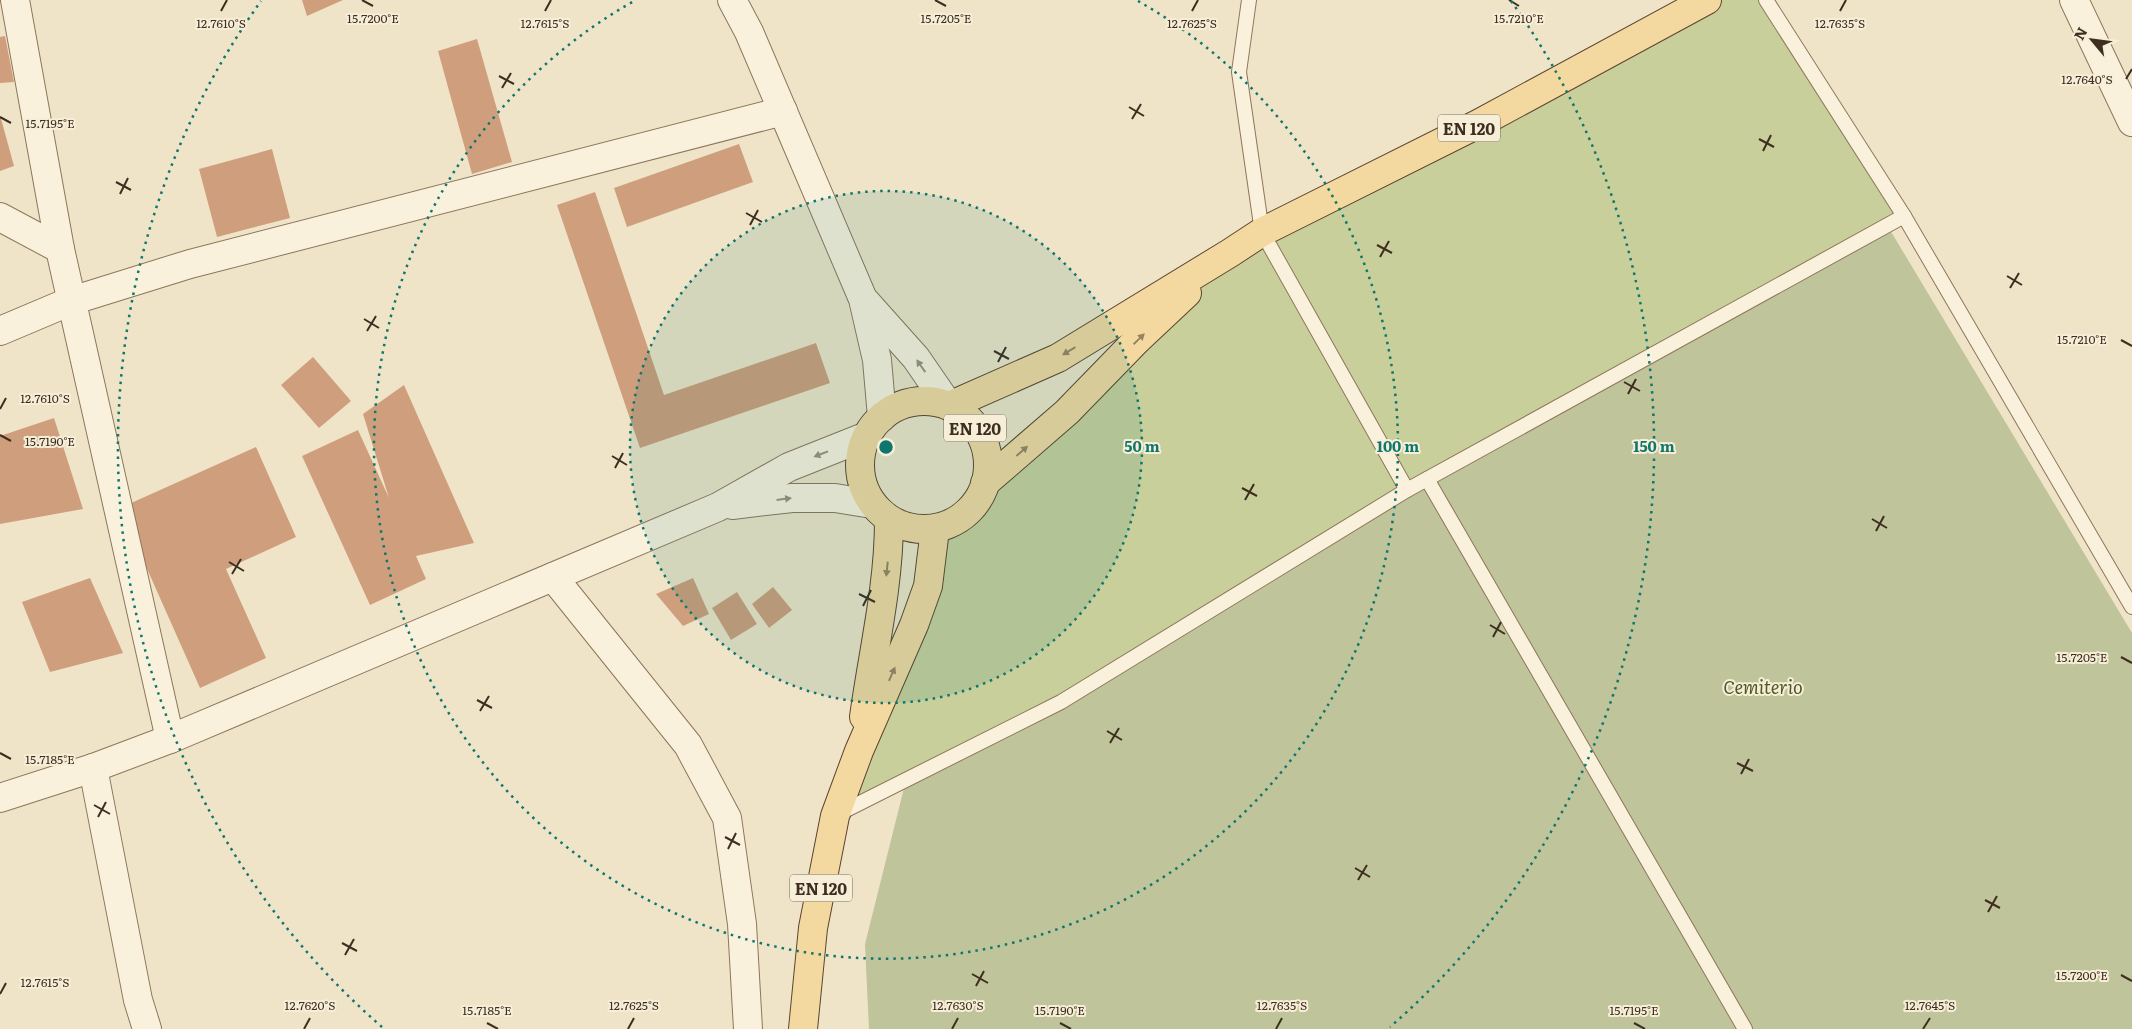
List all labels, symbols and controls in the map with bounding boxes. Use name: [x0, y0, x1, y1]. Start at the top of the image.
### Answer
text: 15.7200°E: [347, 9, 399, 27]
text: 15.7205°E: [920, 9, 972, 27]
text: 15.7210°E: [1494, 9, 1544, 27]
text: 12.7610°S: [196, 14, 246, 32]
text: 12.7615°S: [521, 14, 569, 32]
text: 12.7625°S: [1167, 14, 1217, 32]
text: 12.7635°S: [1815, 14, 1865, 32]
north arrow: [2067, 15, 2117, 65]
text: N: [2068, 23, 2091, 43]
text: 12.7640°S: [2061, 70, 2113, 88]
text: 15.7195°E: [25, 114, 75, 132]
road number: EN 120: [1438, 115, 1500, 142]
text: 15.7210°E: [2057, 330, 2107, 348]
one-way arrow: [1132, 333, 1144, 345]
one-way arrow: [1062, 347, 1076, 356]
one-way arrow: [916, 359, 926, 373]
text: 12.7610°S: [20, 389, 70, 407]
road number: EN 120: [944, 414, 1006, 442]
text: 15.7190°E: [25, 432, 75, 450]
text: 50 m: [1124, 434, 1160, 457]
text: 100 m: [1377, 434, 1419, 457]
text: 150 m: [1633, 434, 1675, 457]
centre of rings: [877, 438, 895, 456]
one-way arrow: [1015, 446, 1028, 457]
one-way arrow: [813, 450, 828, 458]
one-way arrow: [776, 495, 792, 503]
one-way arrow: [883, 561, 891, 577]
text: 15.7205°E: [2056, 648, 2108, 666]
one-way arrow: [889, 667, 897, 681]
park label: Cemiterio: [1723, 673, 1803, 700]
text: 15.7185°E: [25, 750, 75, 768]
road number: EN 120: [790, 874, 852, 901]
text: 15.7200°E: [2056, 966, 2108, 984]
text: 12.7615°S: [21, 973, 69, 991]
text: 12.7620°S: [285, 996, 335, 1014]
text: 12.7625°S: [609, 996, 659, 1014]
text: 12.7630°S: [932, 996, 984, 1014]
text: 12.7635°S: [1257, 996, 1307, 1014]
text: 12.7645°S: [1905, 996, 1955, 1014]
text: 15.7185°E: [462, 1001, 512, 1019]
text: 15.7190°E: [1035, 1001, 1085, 1019]
text: 15.7195°E: [1609, 1001, 1659, 1019]

